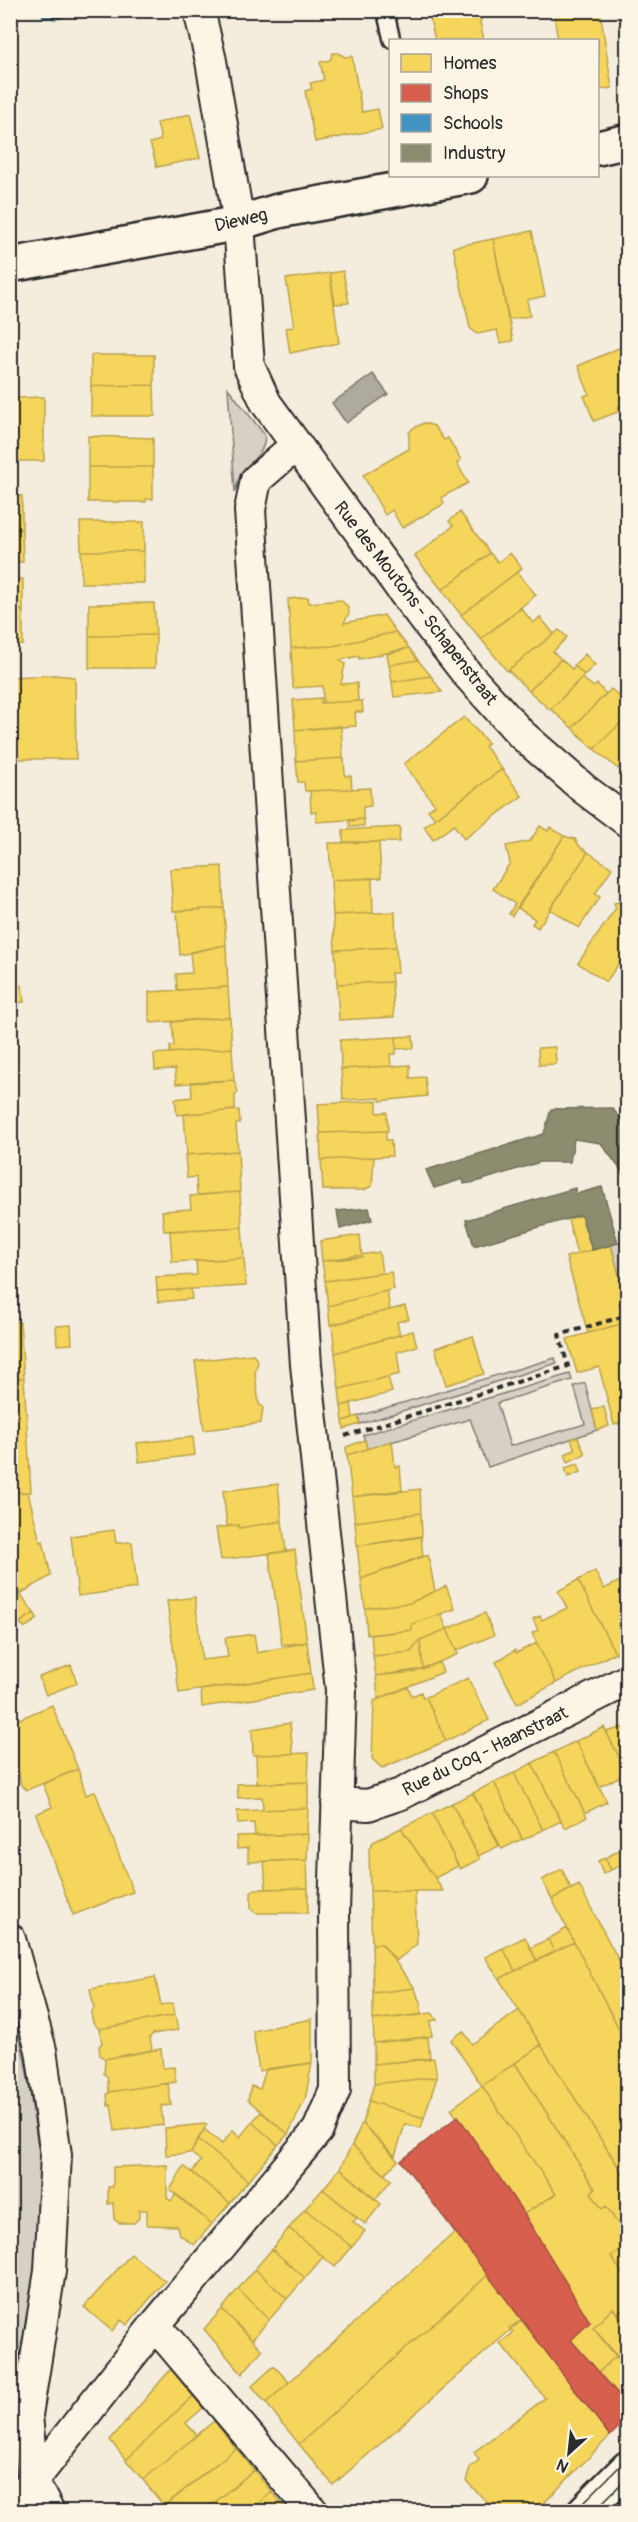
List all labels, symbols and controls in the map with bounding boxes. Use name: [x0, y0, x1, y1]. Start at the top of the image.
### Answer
legend: [389, 39, 599, 177]
text: Homes: [443, 52, 496, 75]
text: Shops: [443, 82, 488, 105]
text: Schools: [443, 112, 503, 135]
text: Industry: [443, 142, 506, 165]
street label: Dieweg: [212, 203, 270, 238]
street label: Rue des Moutons - Schapenstraat: [329, 497, 503, 710]
street label: Rue du Coq - Haanstraat: [399, 1701, 572, 1802]
north arrow: [539, 2423, 599, 2483]
text: N: [553, 2454, 572, 2477]

